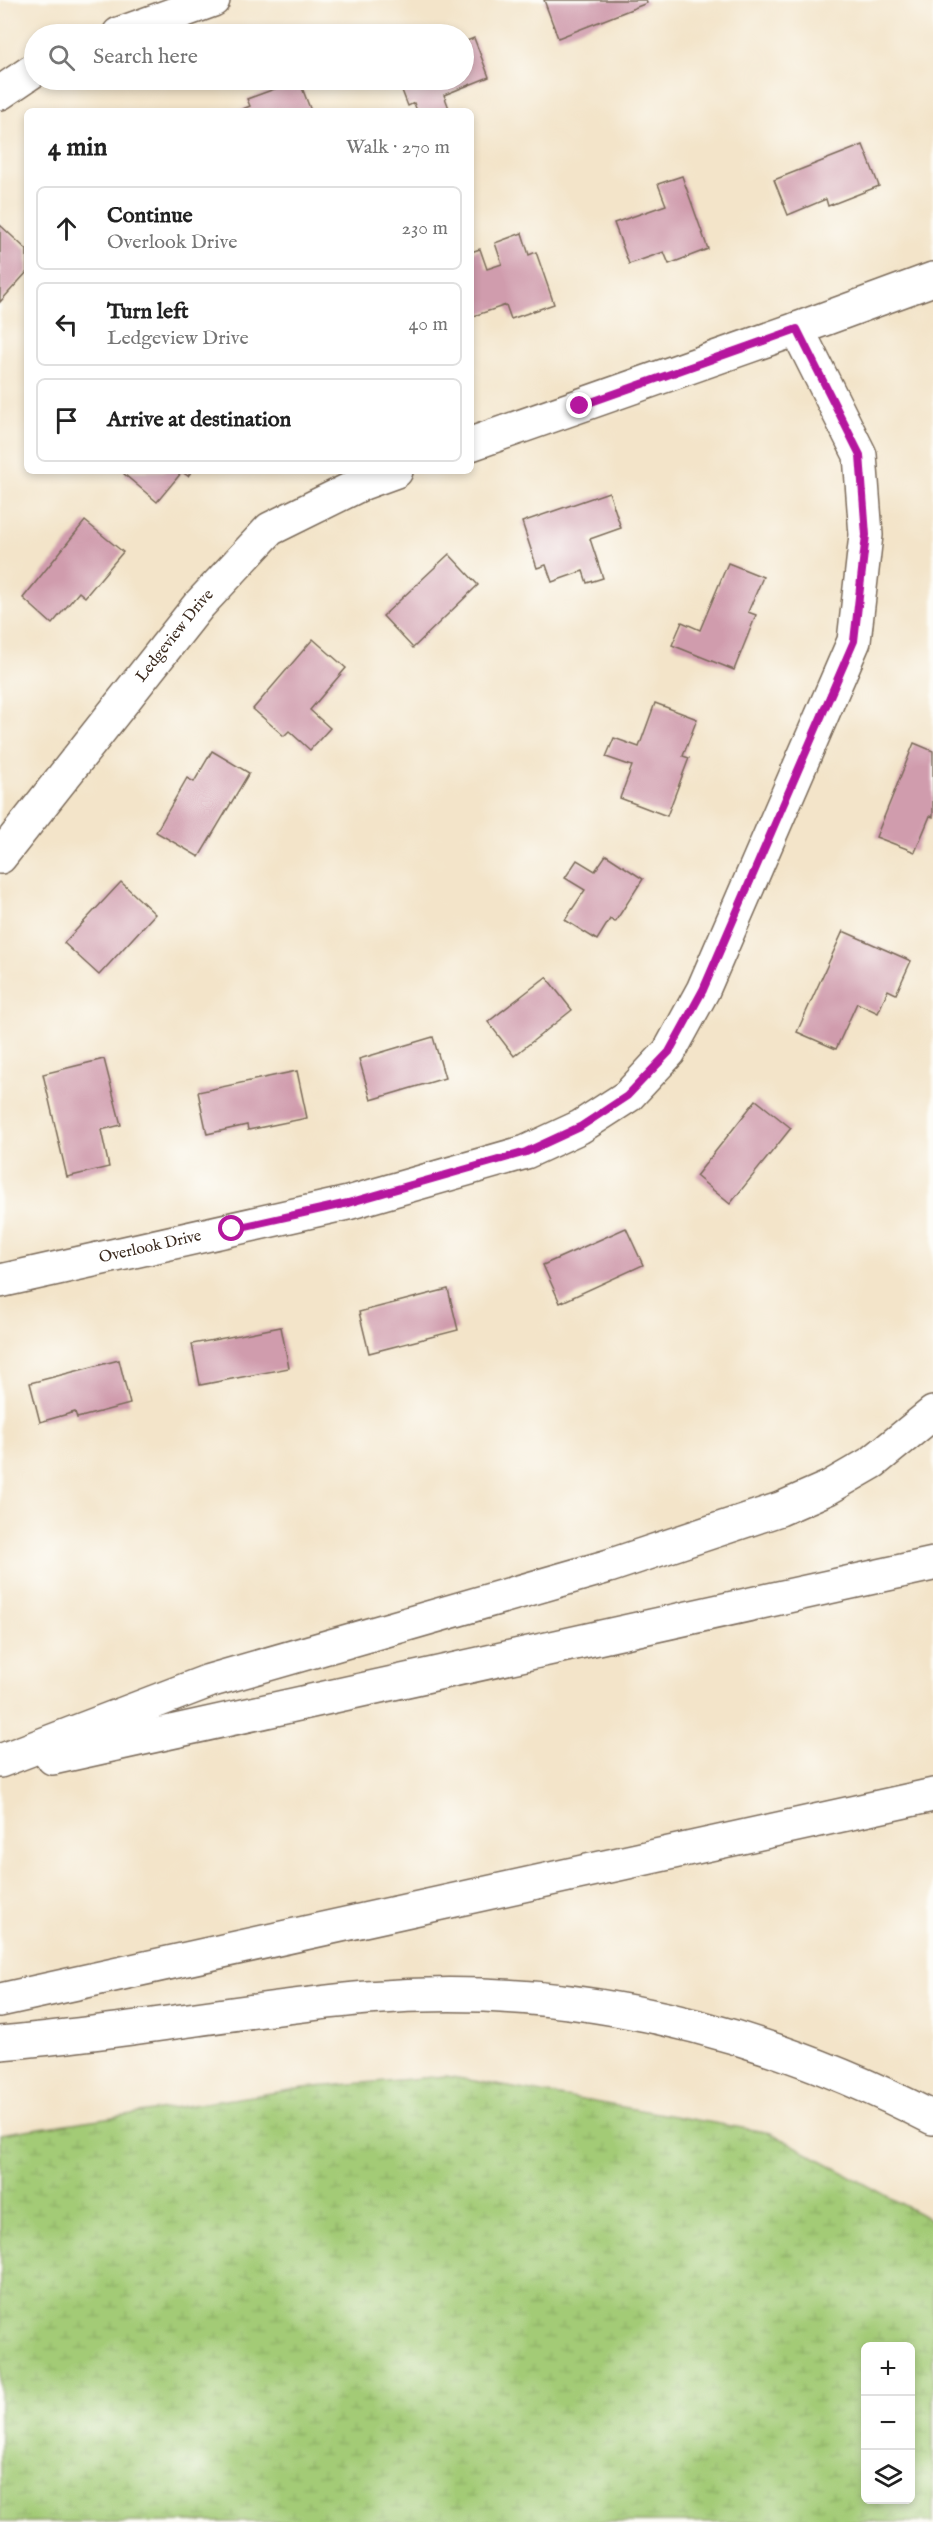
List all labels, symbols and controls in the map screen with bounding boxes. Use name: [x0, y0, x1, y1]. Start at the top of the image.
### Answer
search box: [24, 24, 474, 90]
icon: search: [45, 41, 78, 74]
text: Search here: [93, 43, 198, 71]
text: 4 min: [48, 131, 107, 164]
text: Walk · 270 m: [346, 135, 450, 160]
text: Continue: [107, 202, 193, 230]
icon: ahead: [50, 212, 83, 245]
text: 230 m: [402, 216, 448, 241]
text: Overlook Drive: [107, 230, 237, 255]
text: Turn left: [107, 298, 189, 326]
icon: left: [50, 308, 83, 341]
text: 40 m: [409, 312, 448, 337]
text: Ledgeview Drive: [107, 326, 249, 351]
route end: [566, 392, 592, 418]
icon: arrive: [50, 404, 83, 437]
text: Arrive at destination: [107, 406, 291, 434]
street label: Ledgeview Drive: [132, 585, 218, 686]
route start: [218, 1215, 244, 1241]
street label: Overlook Drive: [97, 1226, 203, 1268]
map controls: [861, 2342, 915, 2504]
button: +: [861, 2342, 915, 2396]
button: −: [861, 2396, 915, 2450]
button: layers: [861, 2450, 915, 2504]

